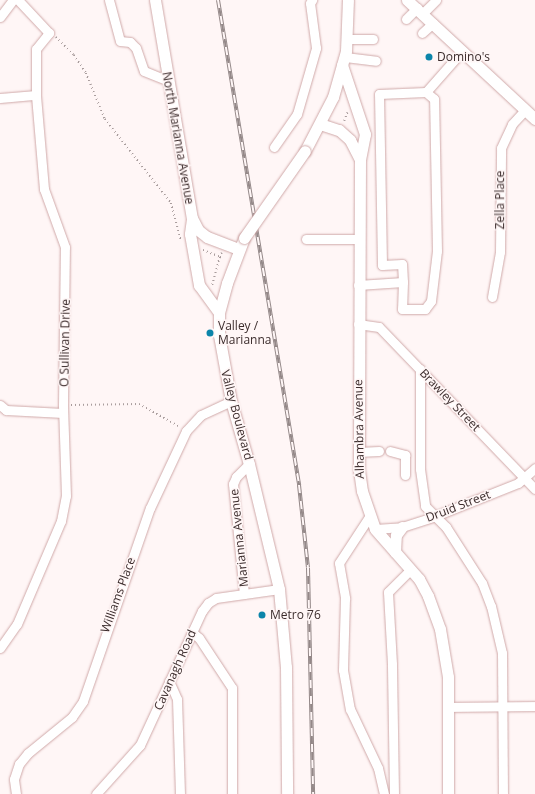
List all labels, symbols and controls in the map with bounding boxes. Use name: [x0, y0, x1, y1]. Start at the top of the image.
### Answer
place label: Domino's: [437, 50, 490, 64]
marker: Domino's: [424, 52, 434, 62]
street label: North Marianna Avenue: [159, 71, 197, 205]
street label: Zella Place: [493, 171, 507, 229]
street label: O Sullivan Drive: [57, 299, 73, 387]
place label: Valley / Marianna: [218, 319, 271, 347]
marker: Valley / Marianna: [205, 328, 215, 338]
street label: Brawley Street: [417, 366, 483, 434]
street label: Valley Boulevard: [218, 368, 256, 462]
street label: Alhambra Avenue: [351, 379, 367, 479]
street label: Druid Street: [424, 487, 492, 525]
street label: Marianna Avenue: [227, 488, 251, 588]
street label: Williams Place: [98, 555, 138, 635]
place label: Metro 76: [270, 608, 321, 622]
marker: Metro 76: [257, 610, 267, 620]
street label: Cavanagh Road: [151, 628, 199, 712]

